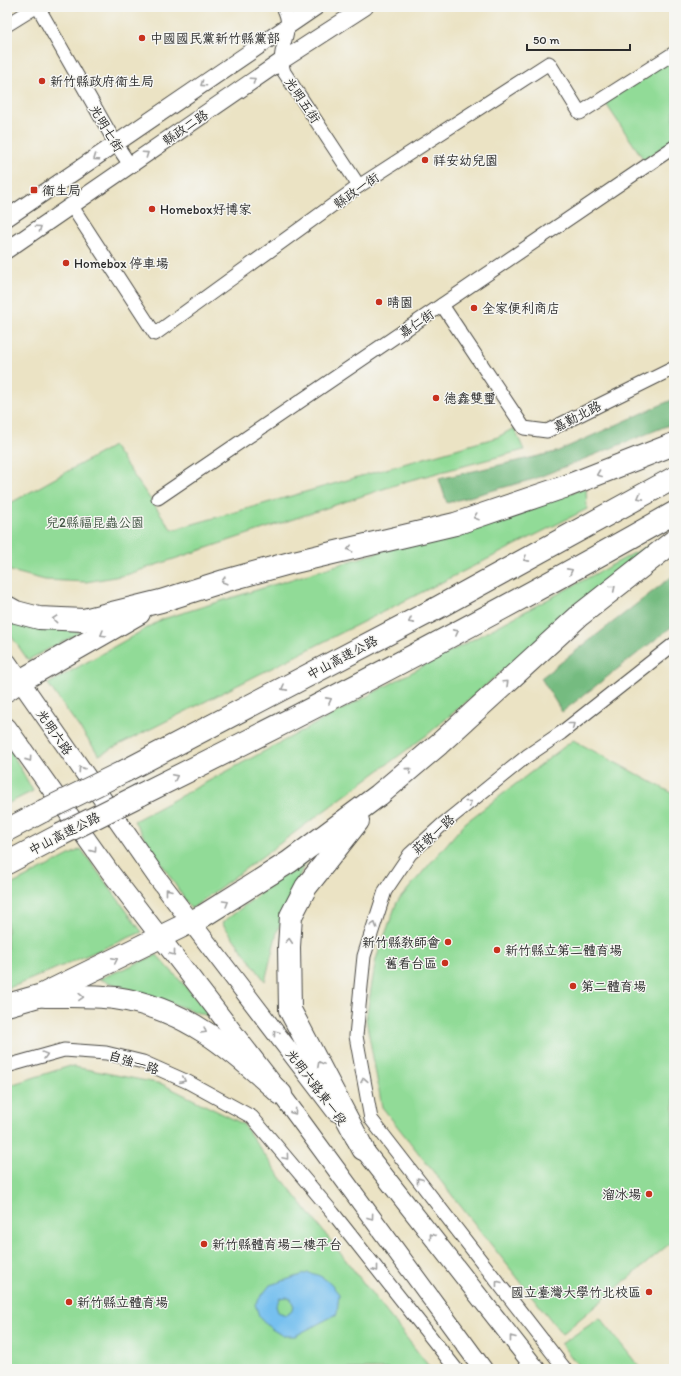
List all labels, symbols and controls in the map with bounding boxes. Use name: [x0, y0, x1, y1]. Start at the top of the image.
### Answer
scale bar: [527, 26, 630, 52]
place label: 中國國民黨新竹縣黨部: [150, 31, 280, 46]
marker: 中國國民黨新竹縣黨部: [137, 33, 147, 43]
text: 50 m: [533, 33, 559, 47]
place label: 新竹縣政府衛生局: [50, 74, 154, 89]
street label: 光明五街: [282, 75, 323, 126]
marker: 新竹縣政府衛生局: [37, 76, 47, 86]
one-way arrow: [249, 77, 256, 85]
one-way arrow: [200, 79, 207, 87]
street label: 光明七街: [87, 102, 126, 154]
street label: 縣政二路: [160, 107, 211, 148]
one-way arrow: [142, 151, 149, 159]
one-way arrow: [93, 153, 100, 161]
place label: 祥安幼兒園: [433, 153, 498, 168]
marker: 祥安幼兒園: [420, 155, 430, 165]
street label: 縣政一街: [331, 169, 382, 211]
place label: 衛生局: [42, 183, 81, 198]
marker: 衛生局: [29, 185, 39, 195]
place label: Homebox好博家: [160, 202, 252, 217]
marker: Homebox好博家: [147, 204, 157, 214]
one-way arrow: [35, 225, 42, 232]
place label: Homebox 停車場: [74, 256, 168, 271]
marker: Homebox 停車場: [61, 258, 71, 268]
place label: 晴園: [387, 295, 413, 310]
marker: 晴園: [374, 297, 384, 307]
place label: 全家便利商店: [482, 301, 560, 316]
marker: 全家便利商店: [469, 303, 479, 313]
street label: 嘉仁街: [396, 306, 437, 341]
place label: 德鑫雙璽: [444, 391, 496, 406]
marker: 德鑫雙璽: [431, 393, 441, 403]
street label: 嘉勤北路: [551, 398, 604, 435]
one-way arrow: [595, 469, 602, 477]
one-way arrow: [637, 492, 644, 499]
one-way arrow: [473, 512, 480, 521]
park label: 兒2縣福昆蟲公園: [46, 515, 144, 530]
one-way arrow: [347, 544, 354, 553]
one-way arrow: [523, 554, 530, 562]
one-way arrow: [566, 568, 573, 575]
one-way arrow: [221, 576, 228, 585]
one-way arrow: [609, 585, 616, 592]
one-way arrow: [51, 615, 58, 624]
one-way arrow: [408, 616, 416, 624]
one-way arrow: [100, 629, 107, 636]
one-way arrow: [451, 629, 459, 637]
street label: 中山高速公路: [304, 633, 380, 682]
one-way arrow: [501, 680, 509, 688]
one-way arrow: [281, 683, 288, 690]
one-way arrow: [324, 697, 332, 705]
street label: 光明六路: [34, 707, 76, 758]
one-way arrow: [568, 722, 575, 729]
one-way arrow: [24, 754, 31, 761]
one-way arrow: [78, 766, 86, 773]
one-way arrow: [404, 767, 411, 774]
one-way arrow: [171, 775, 178, 782]
one-way arrow: [464, 801, 471, 808]
street label: 中山高速公路: [26, 809, 102, 858]
street label: 莊敬一路: [409, 811, 458, 857]
one-way arrow: [89, 845, 96, 852]
one-way arrow: [166, 888, 173, 895]
one-way arrow: [222, 900, 229, 907]
one-way arrow: [369, 922, 378, 929]
place label: 新竹縣教師會: [362, 935, 440, 950]
marker: 新竹縣教師會: [443, 937, 453, 947]
one-way arrow: [285, 938, 294, 944]
place label: 新竹縣立第二體育場: [505, 943, 622, 958]
marker: 新竹縣立第二體育場: [492, 945, 502, 955]
one-way arrow: [168, 949, 175, 956]
place label: 舊看台區: [385, 956, 437, 971]
one-way arrow: [111, 957, 118, 965]
marker: 舊看台區: [440, 958, 450, 968]
place label: 第二體育場: [581, 979, 646, 994]
marker: 第二體育場: [568, 981, 578, 991]
one-way arrow: [78, 992, 84, 1001]
one-way arrow: [200, 1027, 207, 1034]
one-way arrow: [274, 1030, 281, 1037]
street label: 光明六路東一段: [283, 1046, 350, 1128]
street label: 自強一路: [107, 1048, 161, 1077]
one-way arrow: [41, 1051, 48, 1060]
one-way arrow: [317, 1061, 324, 1068]
one-way arrow: [179, 1075, 186, 1083]
one-way arrow: [360, 1077, 369, 1083]
one-way arrow: [290, 1107, 297, 1114]
one-way arrow: [281, 1153, 288, 1160]
one-way arrow: [416, 1178, 423, 1185]
place label: 溜冰場: [602, 1187, 641, 1202]
marker: 溜冰場: [644, 1189, 654, 1199]
one-way arrow: [366, 1212, 373, 1219]
one-way arrow: [429, 1234, 436, 1241]
place label: 新竹縣體育場二樓平台: [212, 1237, 342, 1252]
marker: 新竹縣體育場二樓平台: [199, 1239, 209, 1249]
one-way arrow: [372, 1265, 379, 1272]
one-way arrow: [496, 1281, 503, 1288]
place label: 國立臺灣大學竹北校區: [511, 1285, 641, 1300]
marker: 國立臺灣大學竹北校區: [644, 1287, 654, 1297]
place label: 新竹縣立體育場: [77, 1295, 168, 1310]
marker: 新竹縣立體育場: [64, 1297, 74, 1307]
one-way arrow: [510, 1336, 517, 1343]

